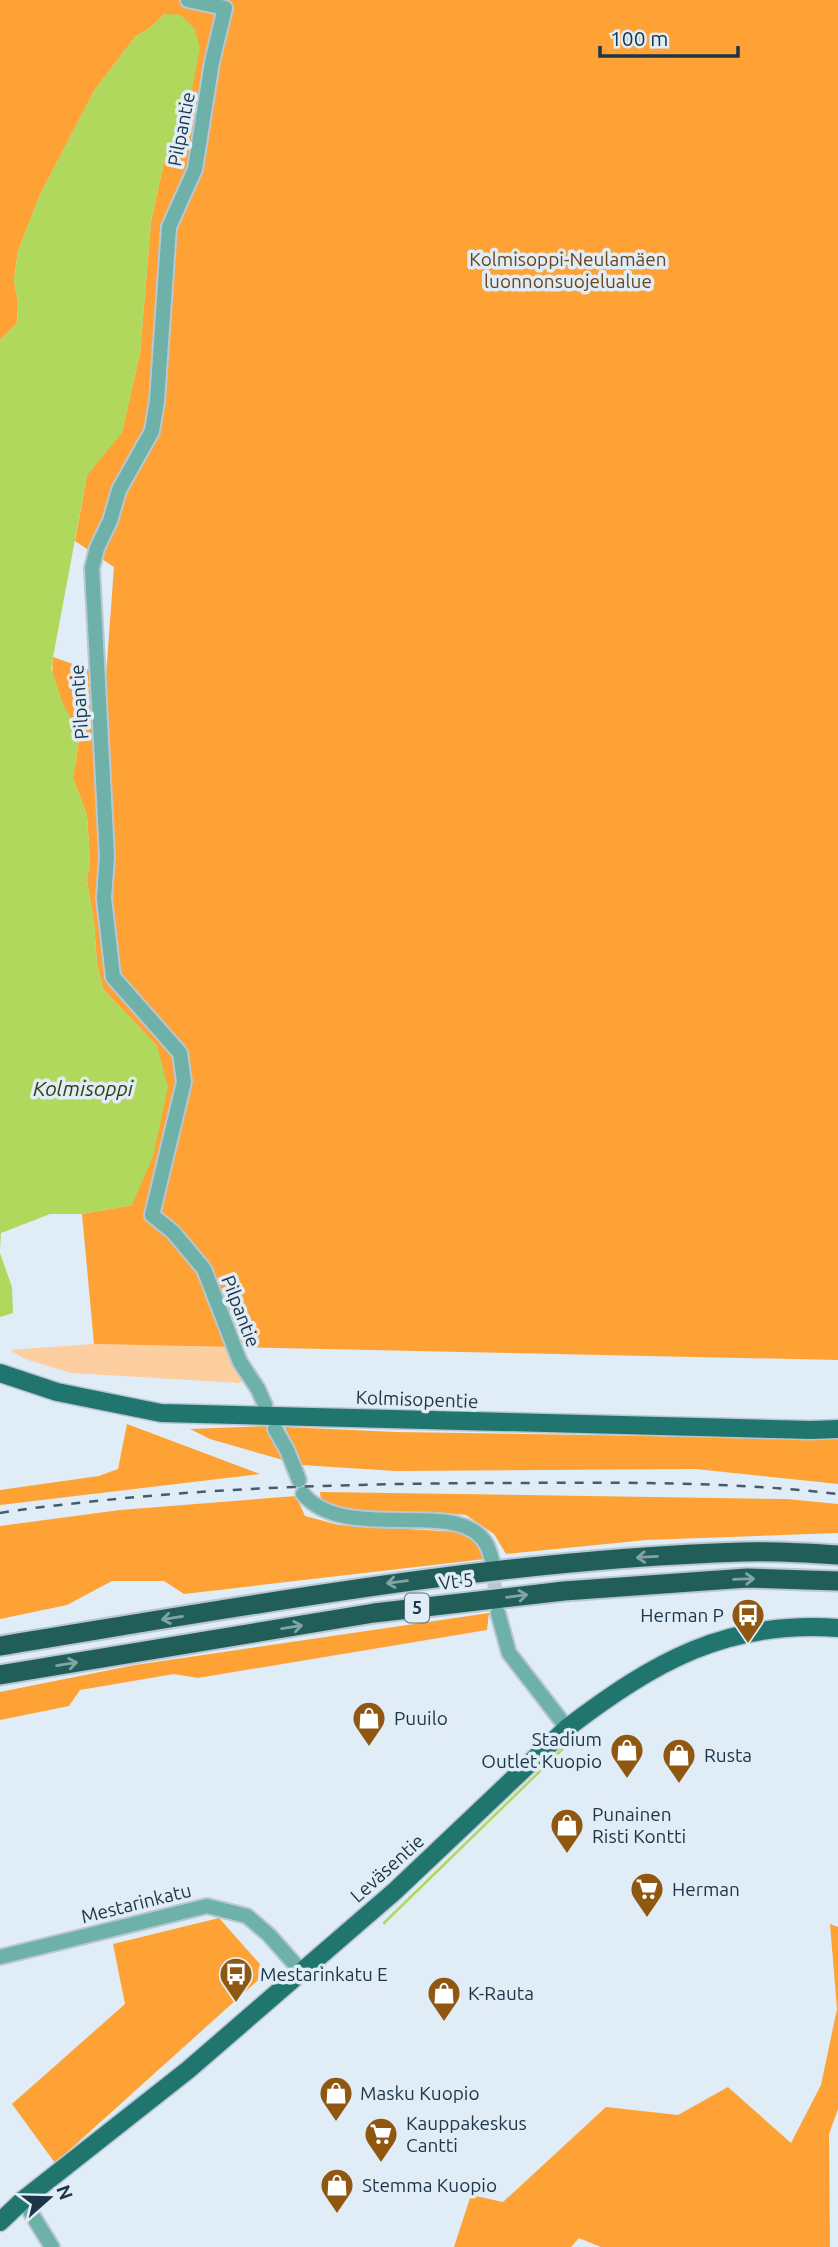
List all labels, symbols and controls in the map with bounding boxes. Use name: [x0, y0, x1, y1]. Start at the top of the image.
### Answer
scale bar: [600, 14, 738, 58]
text: 100 m: [610, 26, 668, 50]
street label: Pilpantie: [163, 90, 199, 168]
park label: Kolmisoppi-Neulamäen luonnonsuojelualue: [469, 248, 667, 292]
street label: Pilpantie: [65, 664, 93, 740]
water label: Kolmisoppi: [33, 1076, 134, 1100]
street label: Pilpantie: [217, 1272, 265, 1350]
street label: Kolmisopentie: [355, 1386, 479, 1412]
one-way arrow: [637, 1551, 659, 1564]
street label: Vt 5: [437, 1568, 475, 1594]
one-way arrow: [732, 1572, 755, 1585]
one-way arrow: [386, 1576, 409, 1589]
one-way arrow: [505, 1590, 528, 1603]
road number: 5: [405, 1594, 429, 1623]
bus stop icon: Herman P: [729, 1596, 767, 1645]
place label: Herman P: [640, 1604, 724, 1626]
one-way arrow: [161, 1612, 184, 1625]
one-way arrow: [280, 1620, 303, 1633]
one-way arrow: [55, 1657, 78, 1670]
shop icon: Puuilo: [350, 1699, 388, 1748]
place label: Puuilo: [394, 1707, 448, 1729]
place label: Stadium Outlet Kuopio: [481, 1728, 602, 1772]
shop icon: Stadium Outlet Kuopio: [608, 1731, 646, 1780]
shop icon: Rusta: [660, 1736, 698, 1785]
place label: Rusta: [704, 1744, 752, 1766]
place label: Punainen Risti Kontti: [592, 1803, 686, 1847]
shop icon: Punainen Risti Kontti: [548, 1806, 586, 1855]
street label: Leväsentie: [346, 1829, 428, 1907]
supermarket icon: Herman: [628, 1870, 666, 1919]
place label: Herman: [672, 1878, 740, 1900]
street label: Mestarinkatu: [79, 1879, 193, 1927]
bus stop icon: Mestarinkatu E: [217, 1955, 255, 2004]
place label: Mestarinkatu E: [260, 1963, 388, 1985]
shop icon: K-Rauta: [425, 1974, 463, 2023]
place label: K-Rauta: [468, 1982, 534, 2004]
shop icon: Masku Kuopio: [317, 2074, 355, 2123]
place label: Masku Kuopio: [360, 2082, 480, 2104]
place label: Kauppakeskus Cantti: [406, 2112, 527, 2156]
supermarket icon: Kauppakeskus Cantti: [362, 2115, 400, 2164]
north arrow: [14, 2163, 84, 2233]
shop icon: Stemma Kuopio: [318, 2166, 356, 2215]
place label: Stemma Kuopio: [362, 2174, 497, 2196]
text: N: [52, 2182, 78, 2203]

